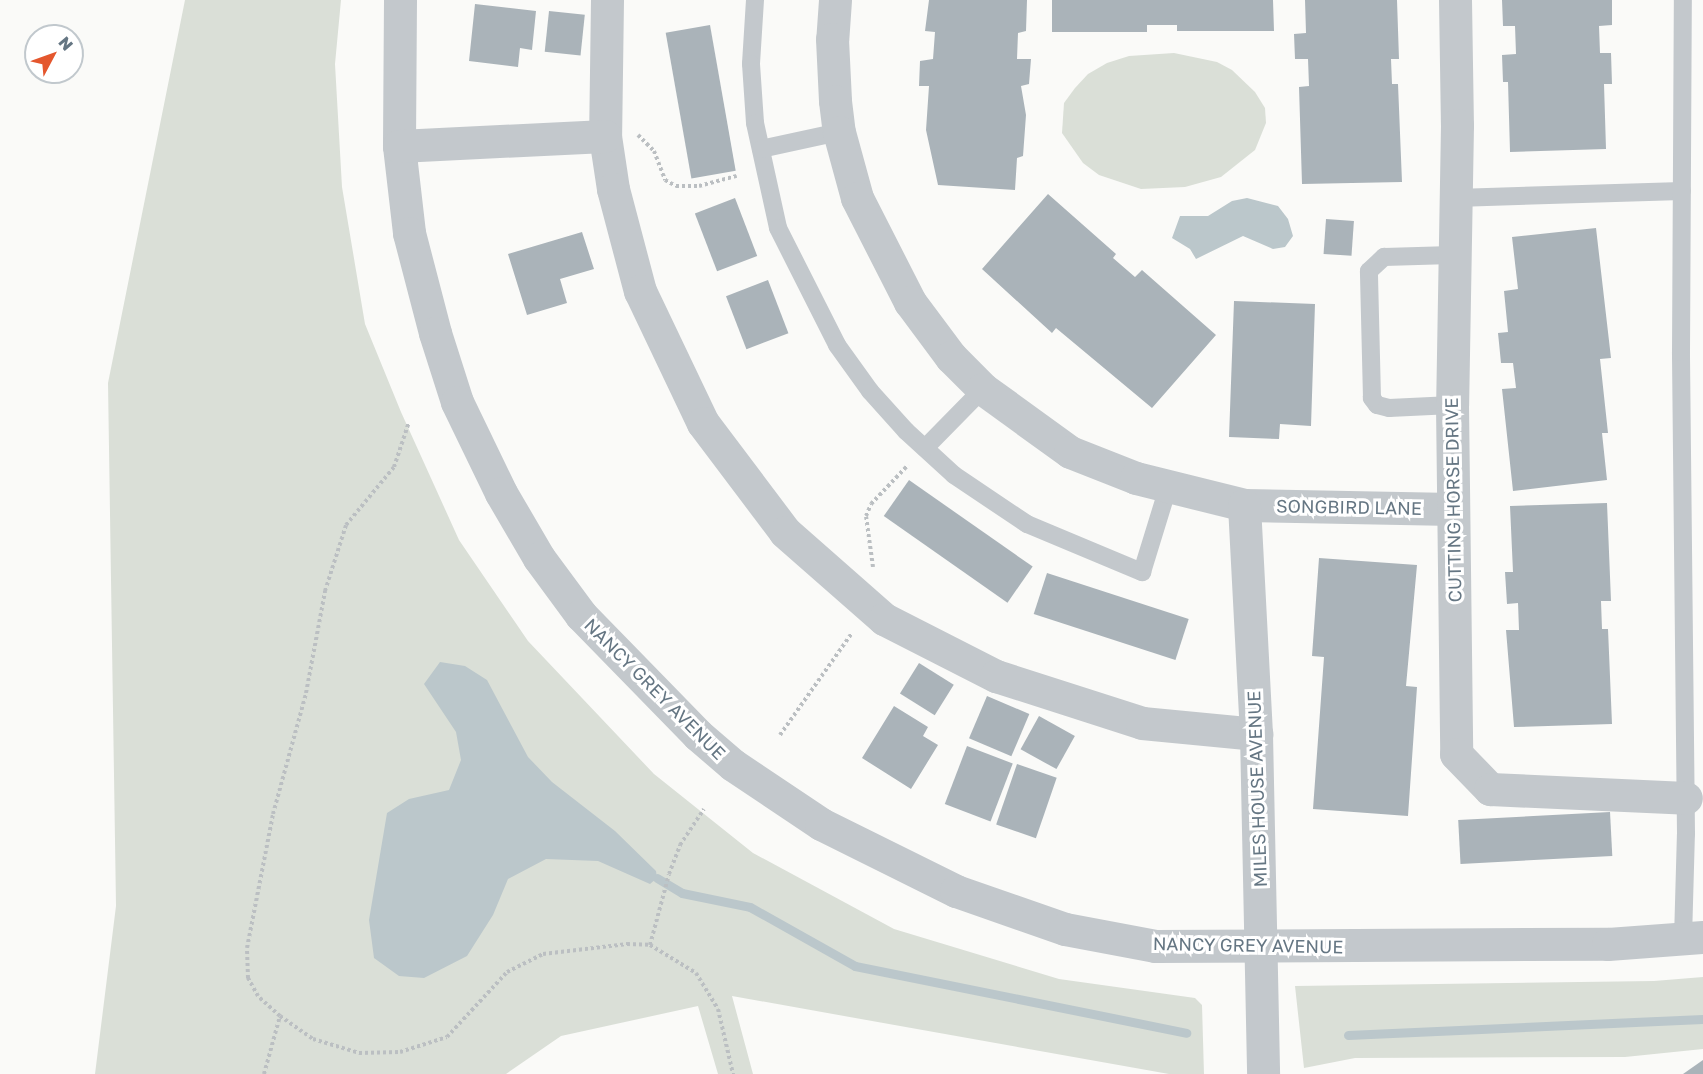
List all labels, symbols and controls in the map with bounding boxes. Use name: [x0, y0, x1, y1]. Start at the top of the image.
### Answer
north arrow: [24, 24, 84, 84]
text: N: [55, 32, 78, 55]
street label: CUTTING HORSE DRIVE: [1440, 397, 1466, 603]
street label: SONGBIRD LANE: [1276, 495, 1422, 519]
street label: NANCY GREY AVENUE: [580, 614, 730, 764]
street label: MILES HOUSE AVENUE: [1243, 690, 1271, 888]
street label: NANCY GREY AVENUE: [1153, 933, 1343, 957]

